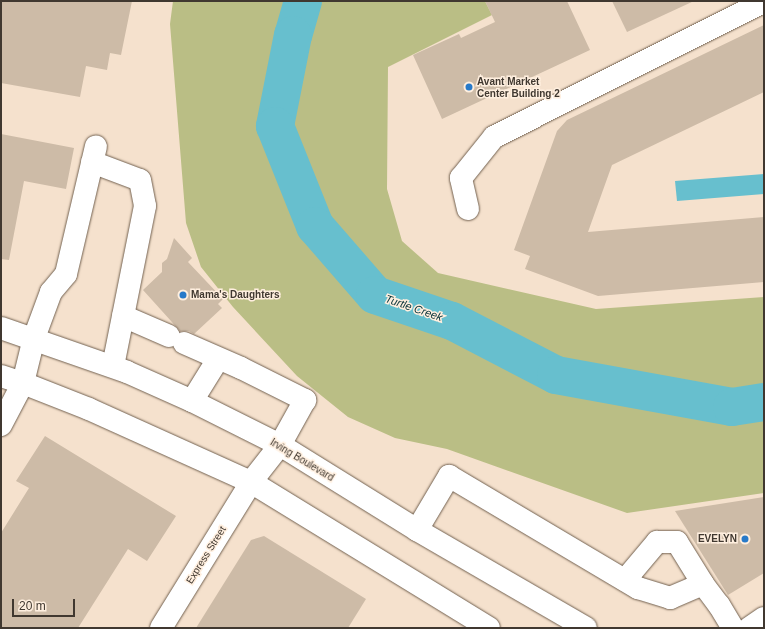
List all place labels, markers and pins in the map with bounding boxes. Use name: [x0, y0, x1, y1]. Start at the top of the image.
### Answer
place label: Avant Market Center Building 2: [477, 75, 560, 98]
marker: Avant Market Center Building 2: [464, 82, 474, 92]
place label: Mama's Daughters: [191, 289, 280, 301]
marker: Mama's Daughters: [178, 290, 188, 300]
place label: EVELYN: [698, 533, 737, 545]
marker: EVELYN: [740, 534, 750, 544]

